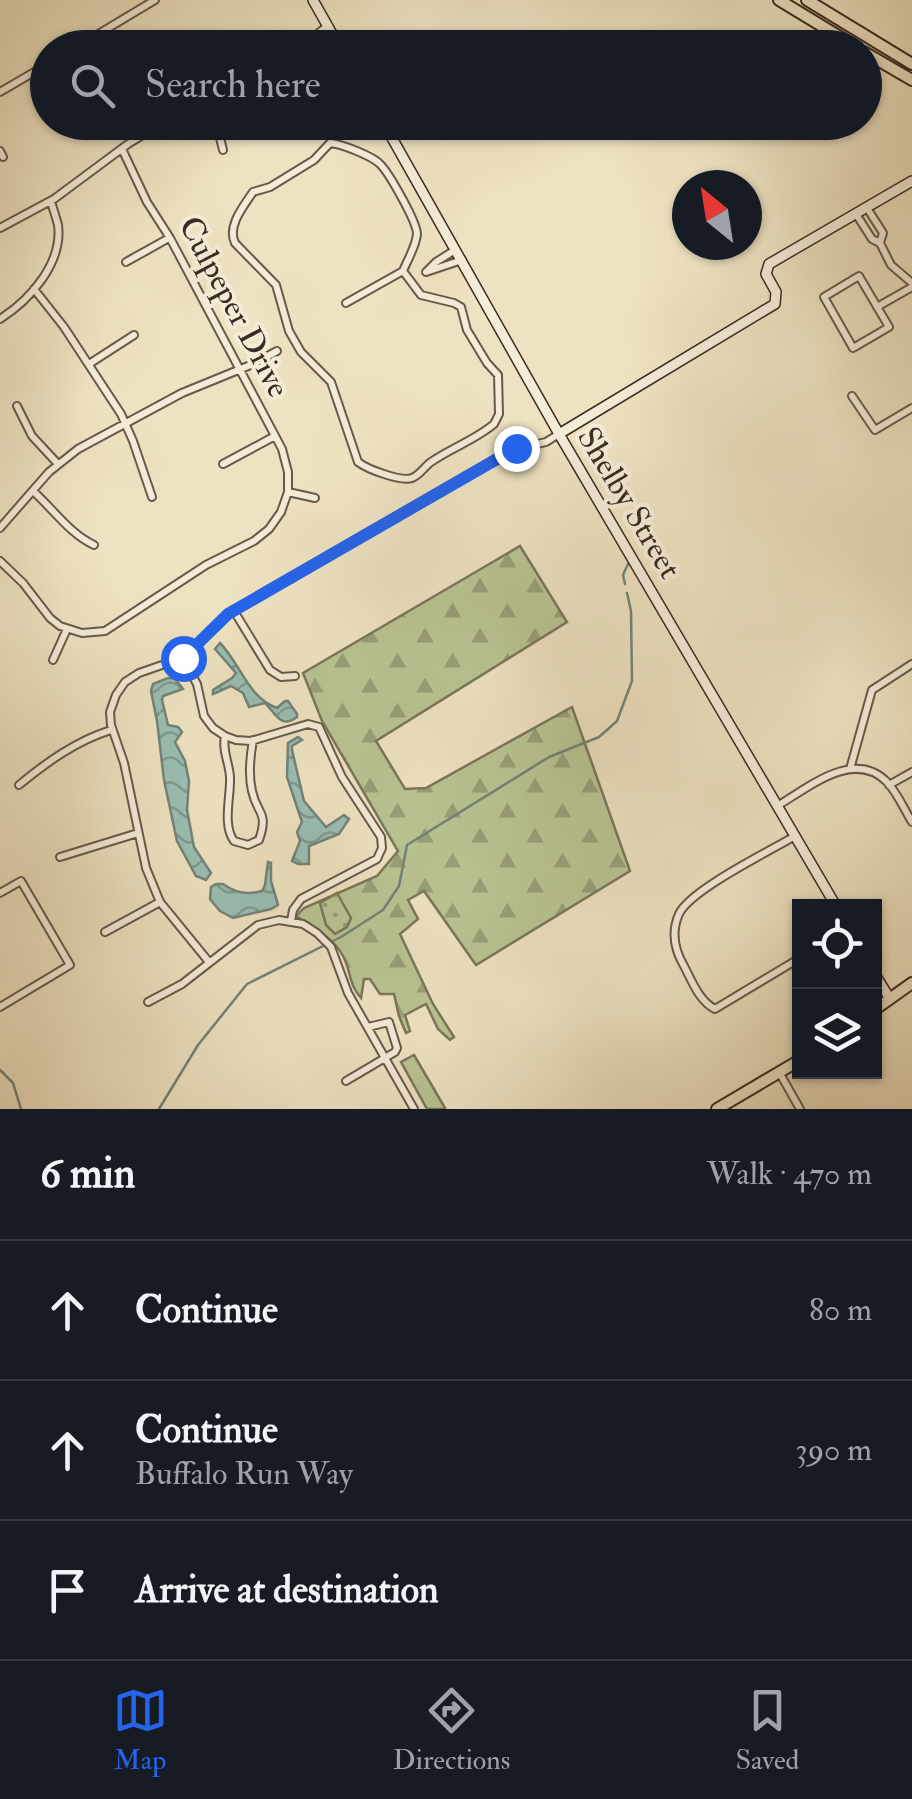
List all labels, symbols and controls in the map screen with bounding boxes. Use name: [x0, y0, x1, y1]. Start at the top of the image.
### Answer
search box: [30, 30, 882, 140]
icon: search: [65, 58, 120, 113]
text: Search here: [145, 61, 321, 109]
north arrow: [672, 170, 762, 260]
street label: Culpeper Drive: [170, 210, 298, 404]
street label: Shelby Street: [568, 420, 690, 586]
route end: [494, 426, 540, 472]
route start: [161, 636, 207, 682]
map controls: [792, 899, 882, 1079]
button: locate: [792, 899, 882, 989]
button: layers: [792, 989, 882, 1079]
text: 6 min: [40, 1148, 135, 1200]
text: Walk · 470 m: [707, 1154, 872, 1194]
icon: ahead: [40, 1283, 95, 1338]
text: Continue: [135, 1286, 278, 1334]
text: 80 m: [809, 1290, 872, 1330]
text: Continue: [135, 1406, 278, 1454]
icon: ahead: [40, 1423, 95, 1478]
text: 390 m: [795, 1430, 872, 1470]
text: Buffalo Run Way: [135, 1454, 353, 1494]
icon: arrive: [40, 1563, 95, 1618]
text: Arrive at destination: [135, 1566, 439, 1614]
tab: Map: [113, 1683, 168, 1778]
tab: Directions: [393, 1683, 510, 1778]
tab: Saved: [735, 1683, 799, 1778]

